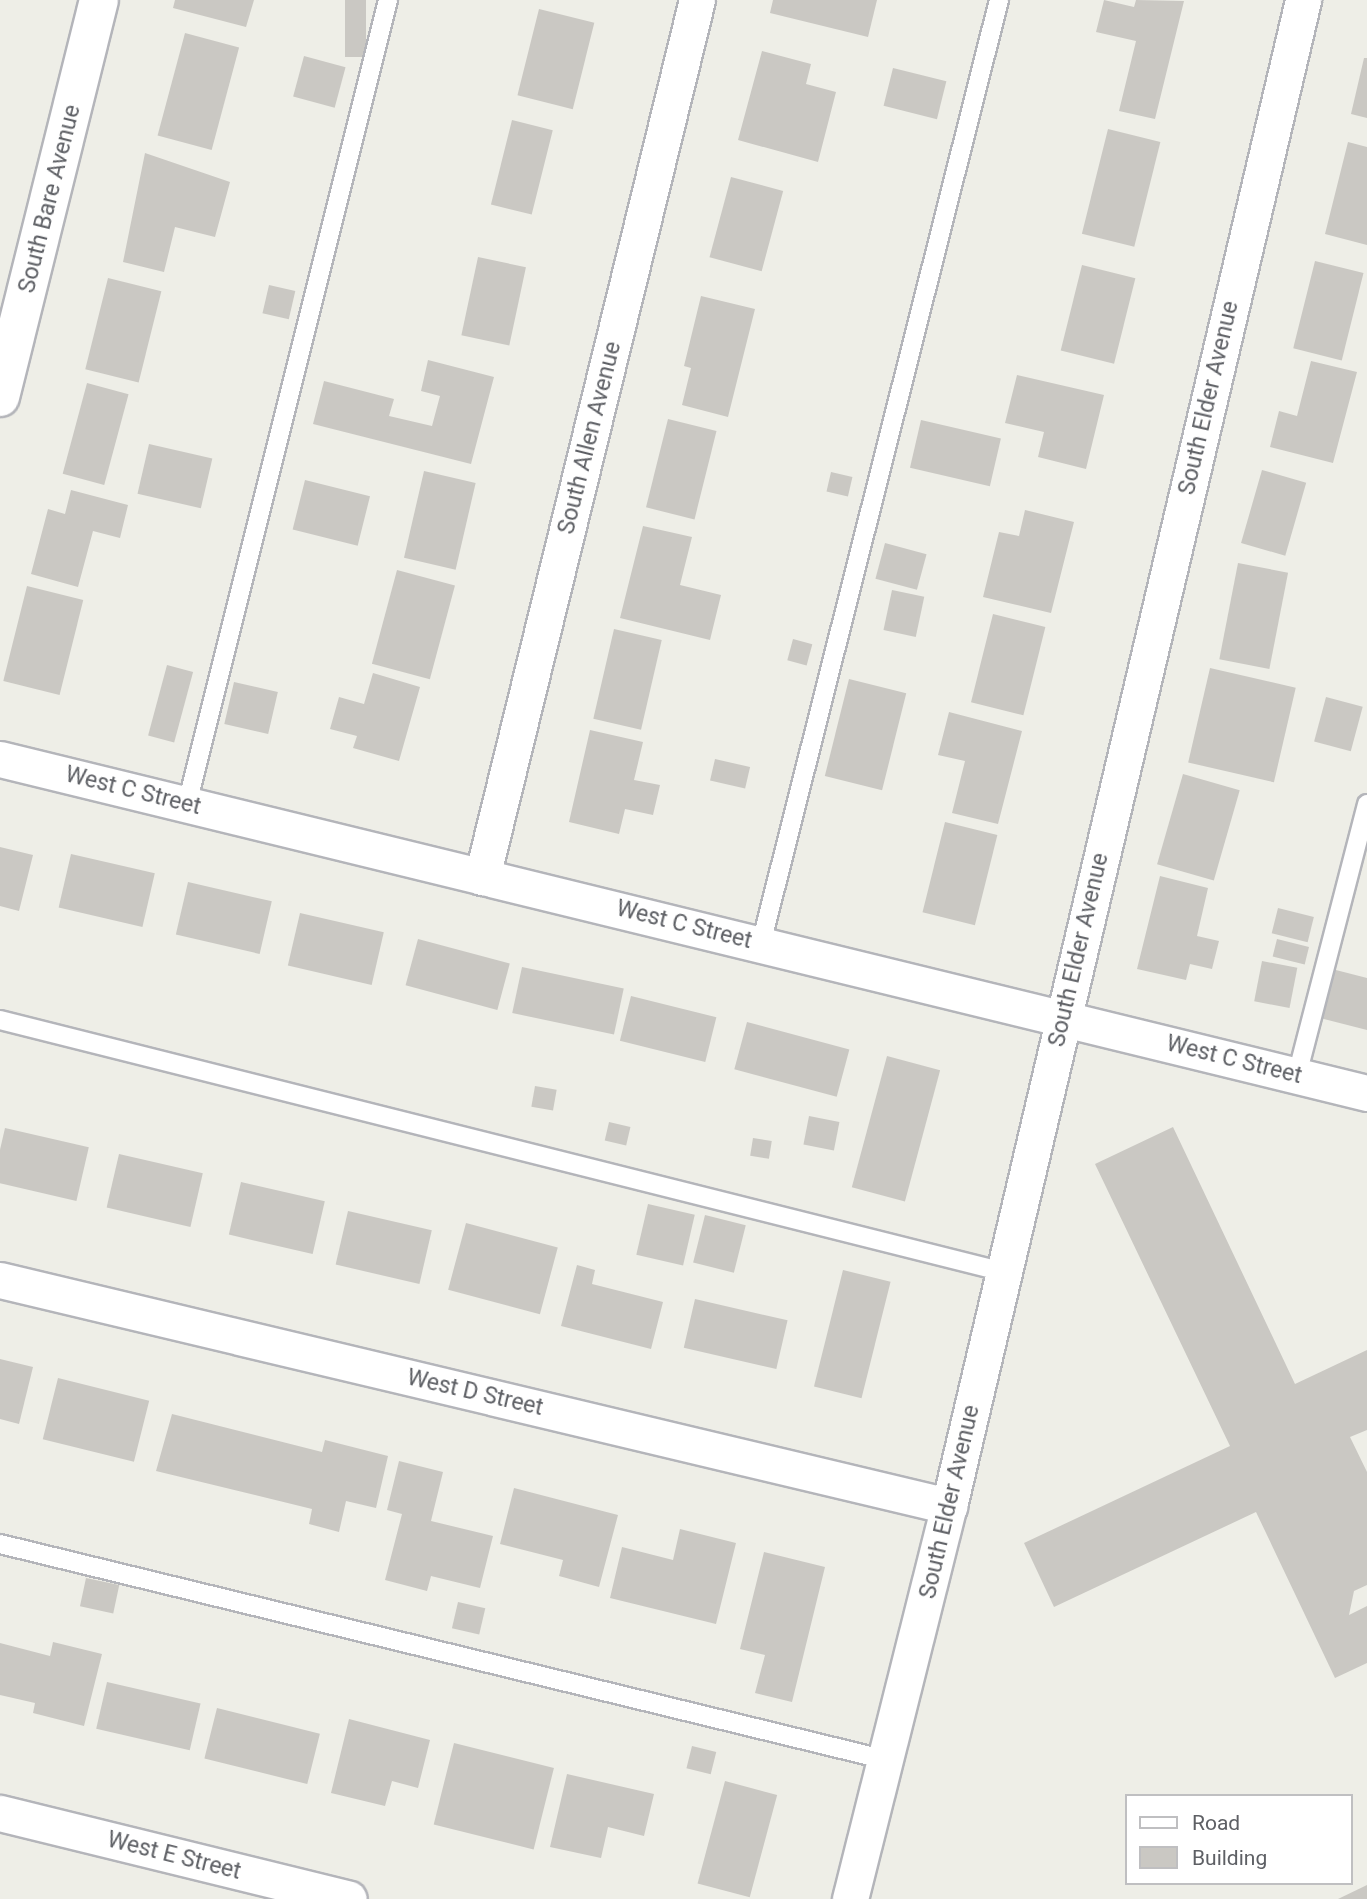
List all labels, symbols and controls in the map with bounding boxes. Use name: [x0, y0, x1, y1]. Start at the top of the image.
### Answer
street label: South Bare Avenue: [13, 102, 87, 296]
street label: South Elder Avenue: [1173, 298, 1245, 498]
street label: South Allen Avenue: [553, 339, 627, 537]
street label: West C Street: [62, 761, 204, 821]
street label: South Elder Avenue: [1043, 850, 1115, 1050]
street label: West C Street: [613, 895, 755, 955]
street label: West C Street: [1163, 1030, 1305, 1090]
street label: West D Street: [404, 1364, 546, 1422]
street label: South Elder Avenue: [914, 1402, 986, 1602]
legend: [1126, 1794, 1353, 1885]
text: Road: [1192, 1811, 1240, 1835]
street label: West E Street: [104, 1826, 244, 1886]
text: Building: [1192, 1846, 1267, 1870]

